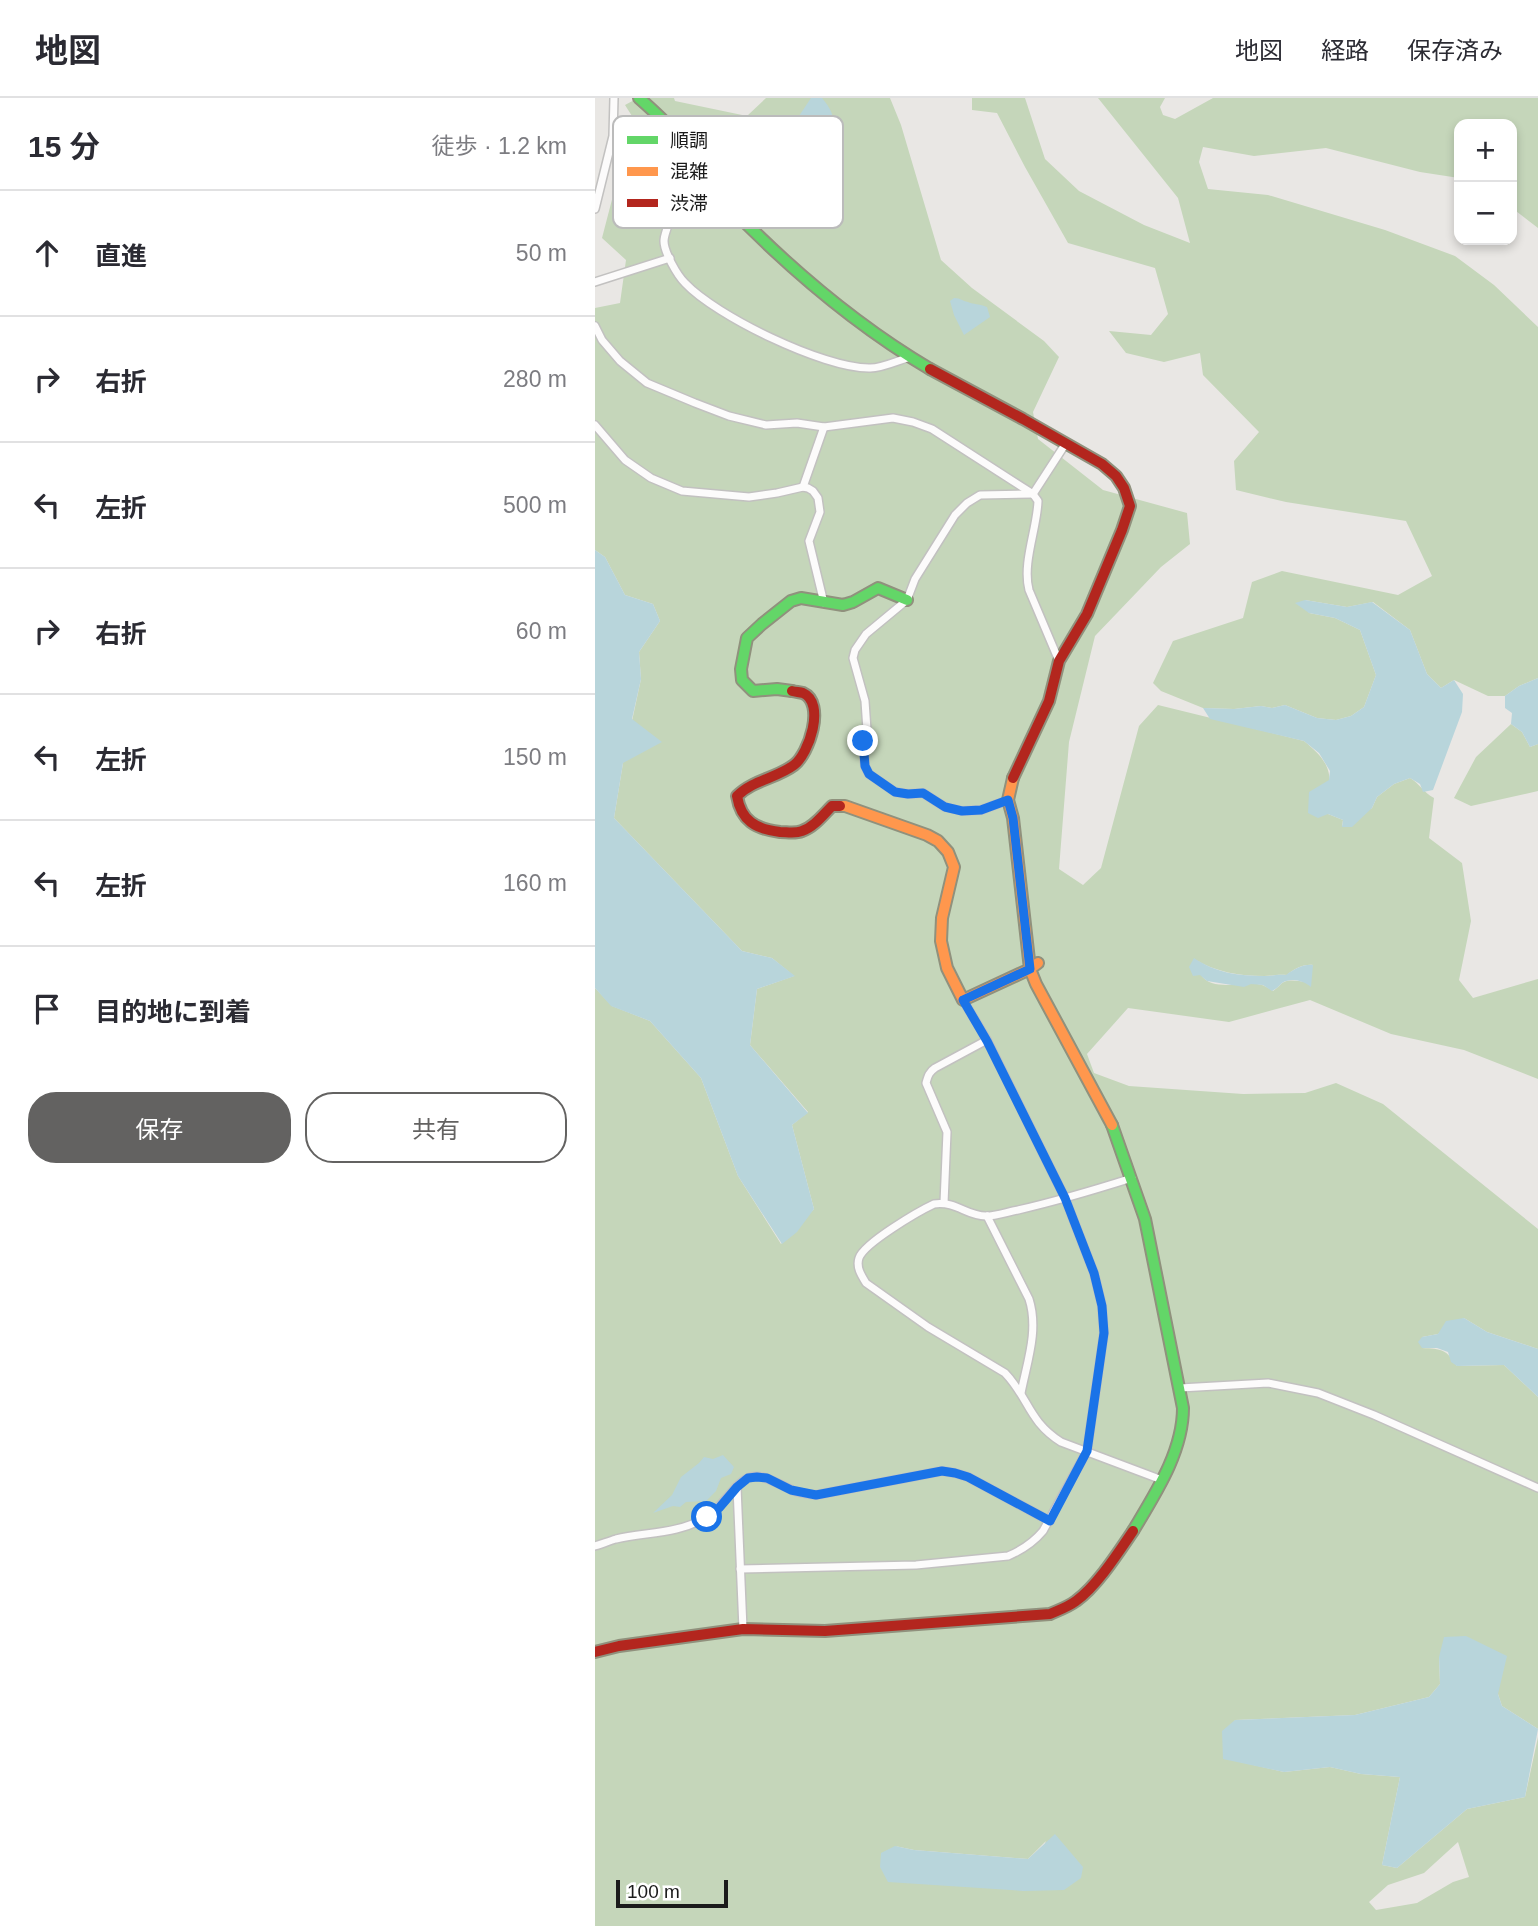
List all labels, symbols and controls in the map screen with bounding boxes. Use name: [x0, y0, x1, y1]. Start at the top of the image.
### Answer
text: 地図: [35, 32, 101, 69]
text: 地図: [1235, 37, 1283, 64]
text: 経路: [1321, 37, 1369, 64]
text: 保存済み: [1407, 37, 1503, 64]
legend: [613, 116, 843, 228]
map controls: [1454, 119, 1517, 245]
button: +: [1454, 119, 1517, 182]
text: 15 分: [28, 130, 100, 163]
text: 順調: [670, 130, 708, 151]
text: 徒歩 · 1.2 km: [432, 133, 567, 159]
text: 混雑: [670, 161, 708, 182]
button: −: [1454, 182, 1517, 245]
text: 渋滞: [670, 193, 708, 214]
icon: ahead: [28, 234, 66, 272]
text: 50 m: [516, 240, 567, 266]
text: 直進: [95, 241, 147, 271]
icon: right: [28, 360, 66, 398]
text: 280 m: [503, 366, 567, 392]
text: 右折: [95, 367, 147, 397]
icon: left: [28, 486, 66, 524]
text: 500 m: [503, 492, 567, 518]
text: 左折: [95, 493, 147, 523]
icon: right: [28, 612, 66, 650]
text: 60 m: [516, 618, 567, 644]
text: 右折: [95, 619, 147, 649]
route end: [847, 725, 878, 756]
icon: left: [28, 738, 66, 776]
text: 150 m: [503, 744, 567, 770]
text: 左折: [95, 745, 147, 775]
icon: left: [28, 864, 66, 902]
text: 160 m: [503, 870, 567, 896]
text: 左折: [95, 871, 147, 901]
icon: arrive: [28, 990, 66, 1028]
text: 目的地に到着: [95, 997, 251, 1027]
button: 保存: [28, 1092, 291, 1163]
button: 共有: [305, 1092, 567, 1163]
route start: [691, 1501, 722, 1532]
scale bar: [616, 1877, 728, 1909]
text: 100 m: [627, 1881, 680, 1902]

